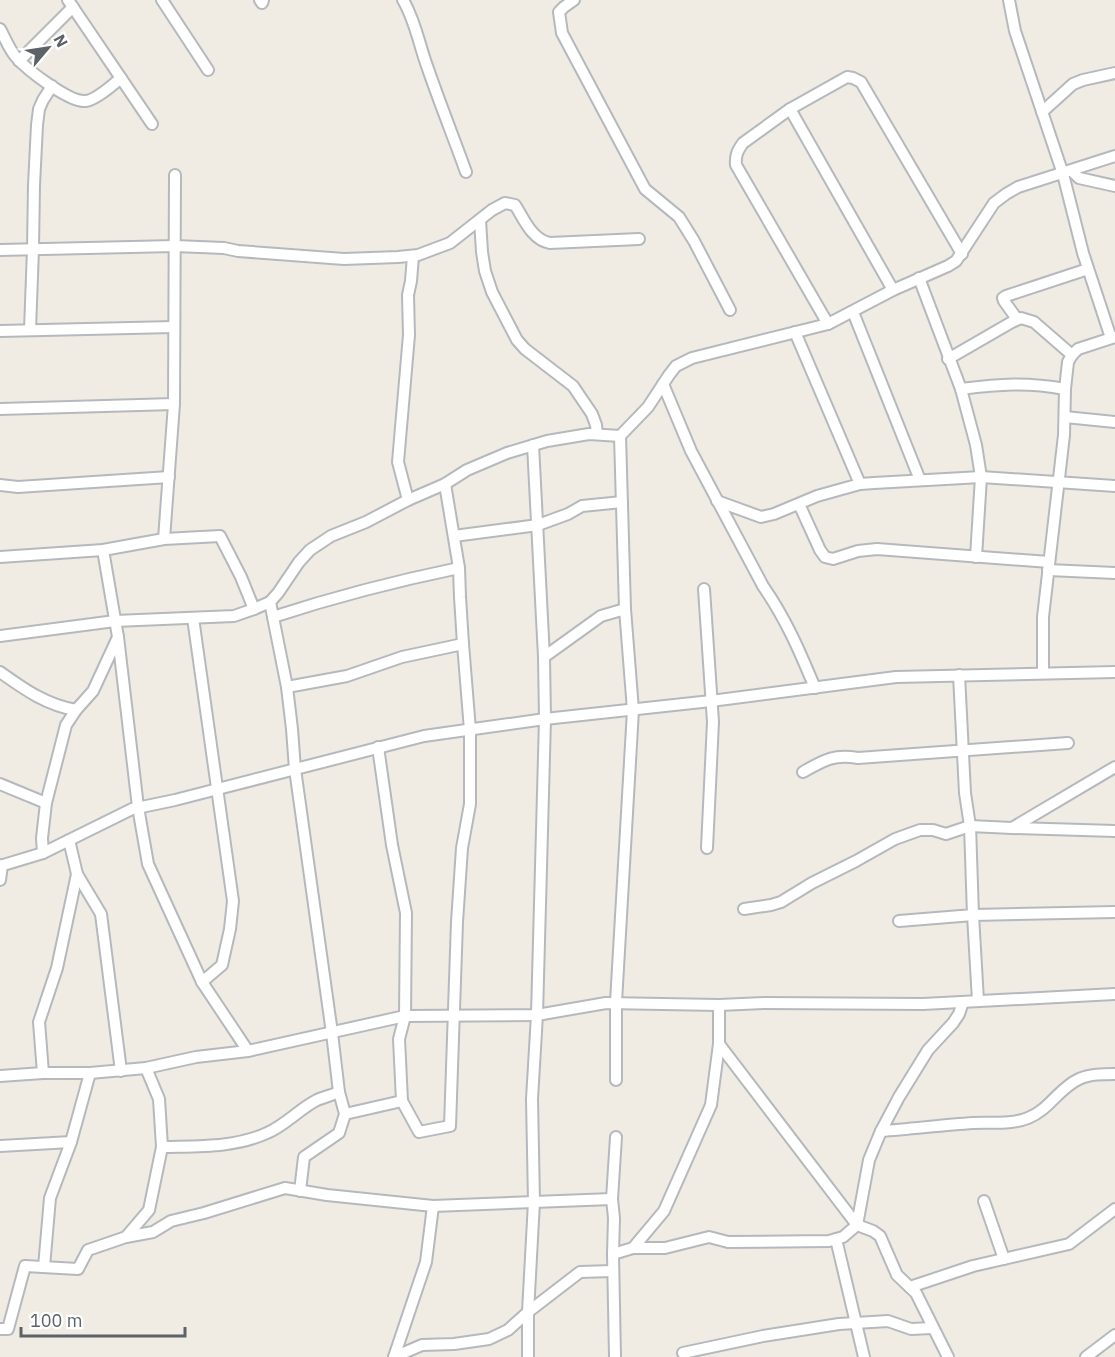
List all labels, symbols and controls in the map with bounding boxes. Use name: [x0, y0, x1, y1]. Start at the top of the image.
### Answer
north arrow: [18, 18, 78, 78]
text: N: [50, 31, 73, 51]
scale bar: [21, 1300, 184, 1338]
text: 100 m: [30, 1309, 82, 1332]

